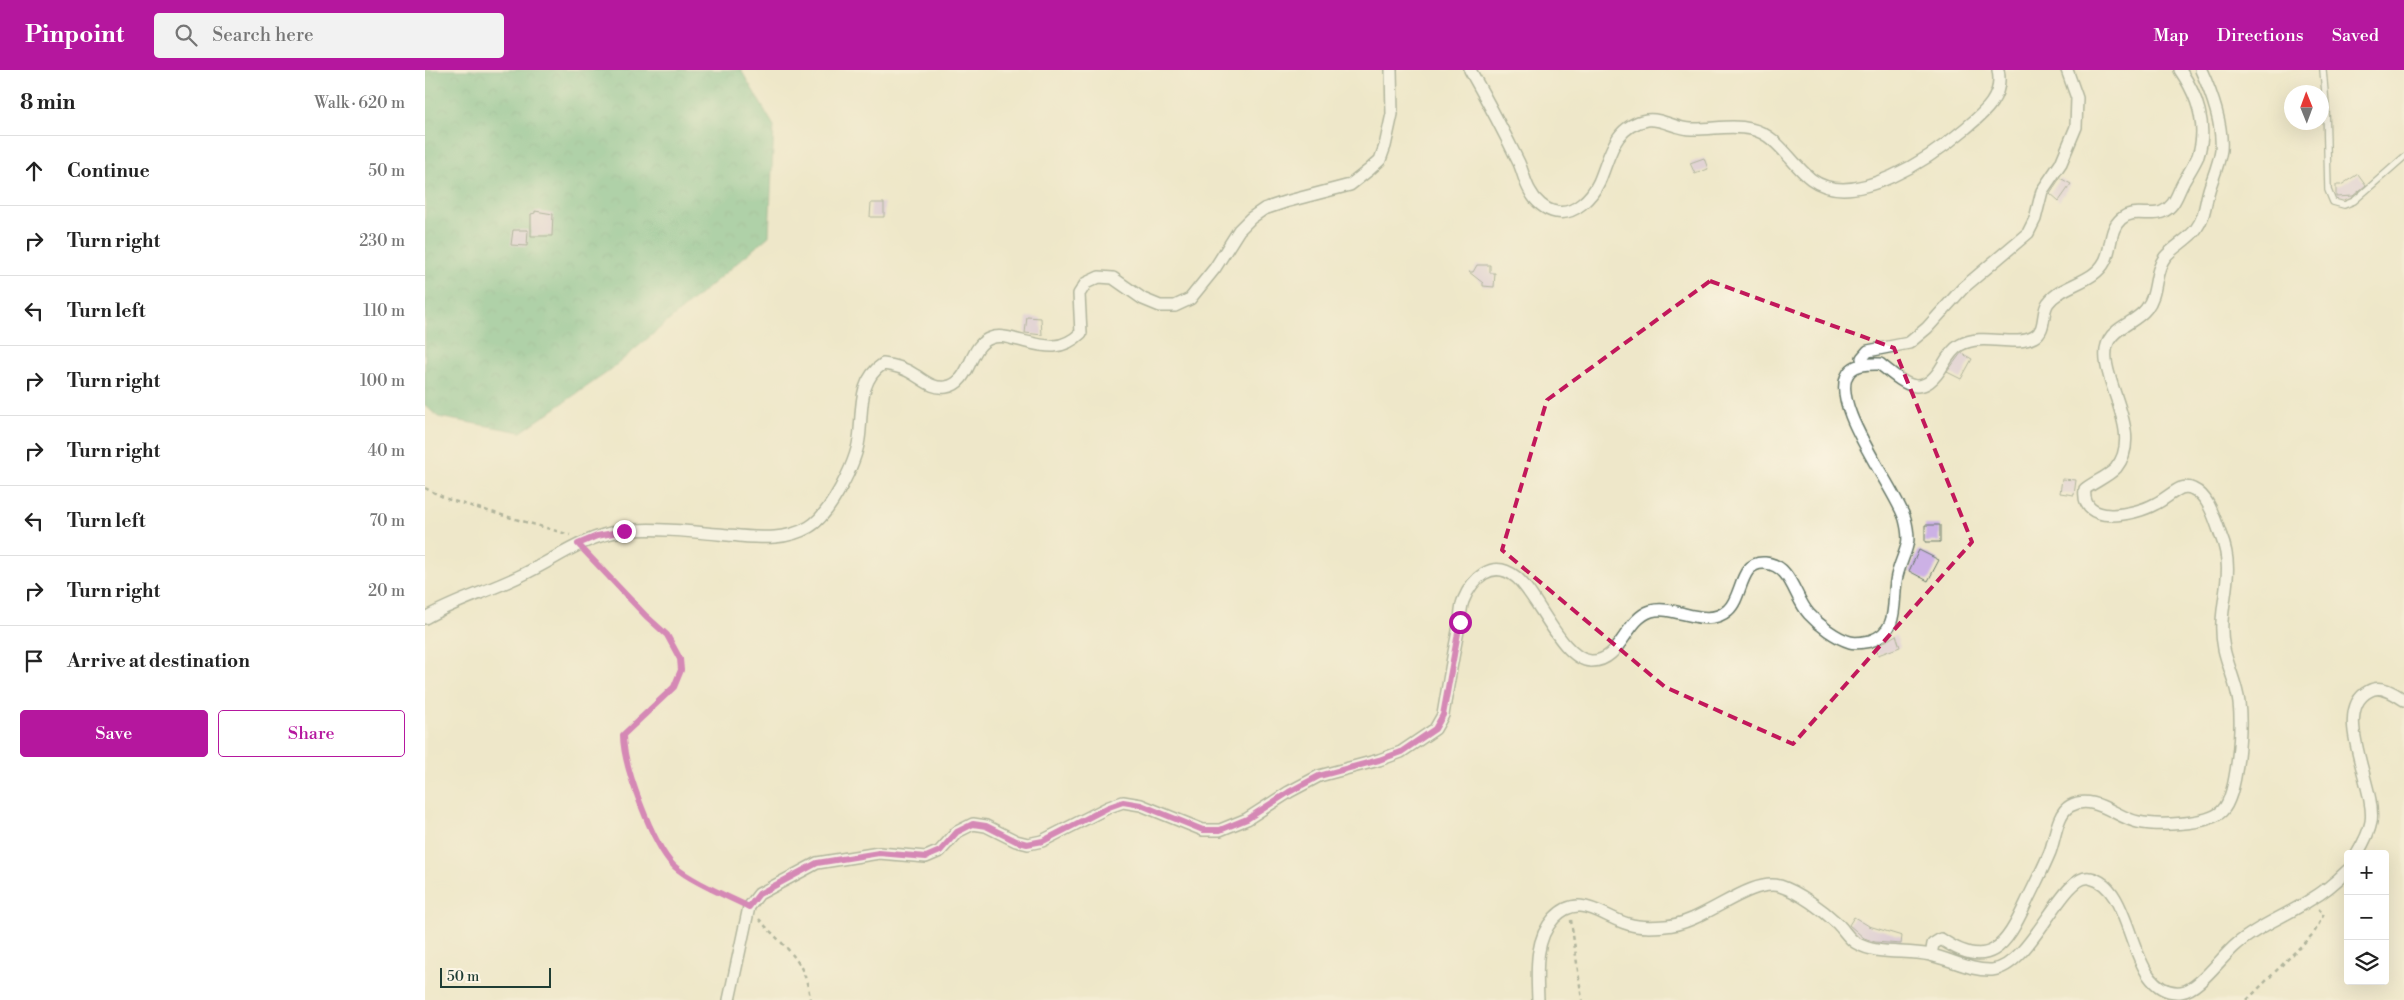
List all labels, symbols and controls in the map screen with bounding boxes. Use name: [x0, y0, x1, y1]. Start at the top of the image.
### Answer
search box: [154, 13, 504, 58]
text: Pinpoint: [25, 20, 124, 50]
icon: search: [172, 21, 200, 49]
text: Search here: [212, 23, 314, 47]
text: Map: [2153, 24, 2189, 47]
text: Directions: [2217, 24, 2304, 47]
text: Saved: [2332, 24, 2379, 47]
north arrow: [2284, 85, 2329, 130]
text: 8 min: [20, 90, 75, 116]
text: Walk · 620 m: [314, 93, 405, 113]
icon: ahead: [20, 157, 48, 185]
text: Continue: [67, 159, 150, 183]
text: 50 m: [368, 161, 405, 181]
icon: right: [20, 227, 48, 255]
text: Turn right: [67, 229, 160, 253]
text: 230 m: [359, 231, 405, 251]
icon: left: [20, 297, 48, 325]
text: Turn left: [67, 299, 146, 323]
text: 110 m: [363, 301, 405, 321]
icon: right: [20, 367, 48, 395]
text: Turn right: [67, 369, 160, 393]
text: 100 m: [360, 371, 405, 391]
icon: right: [20, 437, 48, 465]
text: Turn right: [67, 439, 160, 463]
text: 40 m: [368, 441, 405, 461]
icon: left: [20, 507, 48, 535]
text: Turn left: [67, 509, 146, 533]
text: 70 m: [369, 511, 405, 531]
route end: [613, 520, 636, 543]
icon: right: [20, 577, 48, 605]
text: Turn right: [67, 579, 160, 603]
text: 20 m: [368, 581, 405, 601]
route start: [1449, 611, 1472, 634]
icon: arrive: [20, 647, 48, 675]
text: Arrive at destination: [67, 649, 250, 673]
button: Save: [20, 710, 208, 757]
button: Share: [218, 710, 405, 757]
map controls: [2344, 850, 2389, 985]
button: +: [2344, 850, 2389, 895]
button: −: [2344, 895, 2389, 940]
button: layers: [2344, 940, 2389, 985]
scale bar: [440, 965, 551, 988]
text: 50 m: [447, 968, 479, 986]

